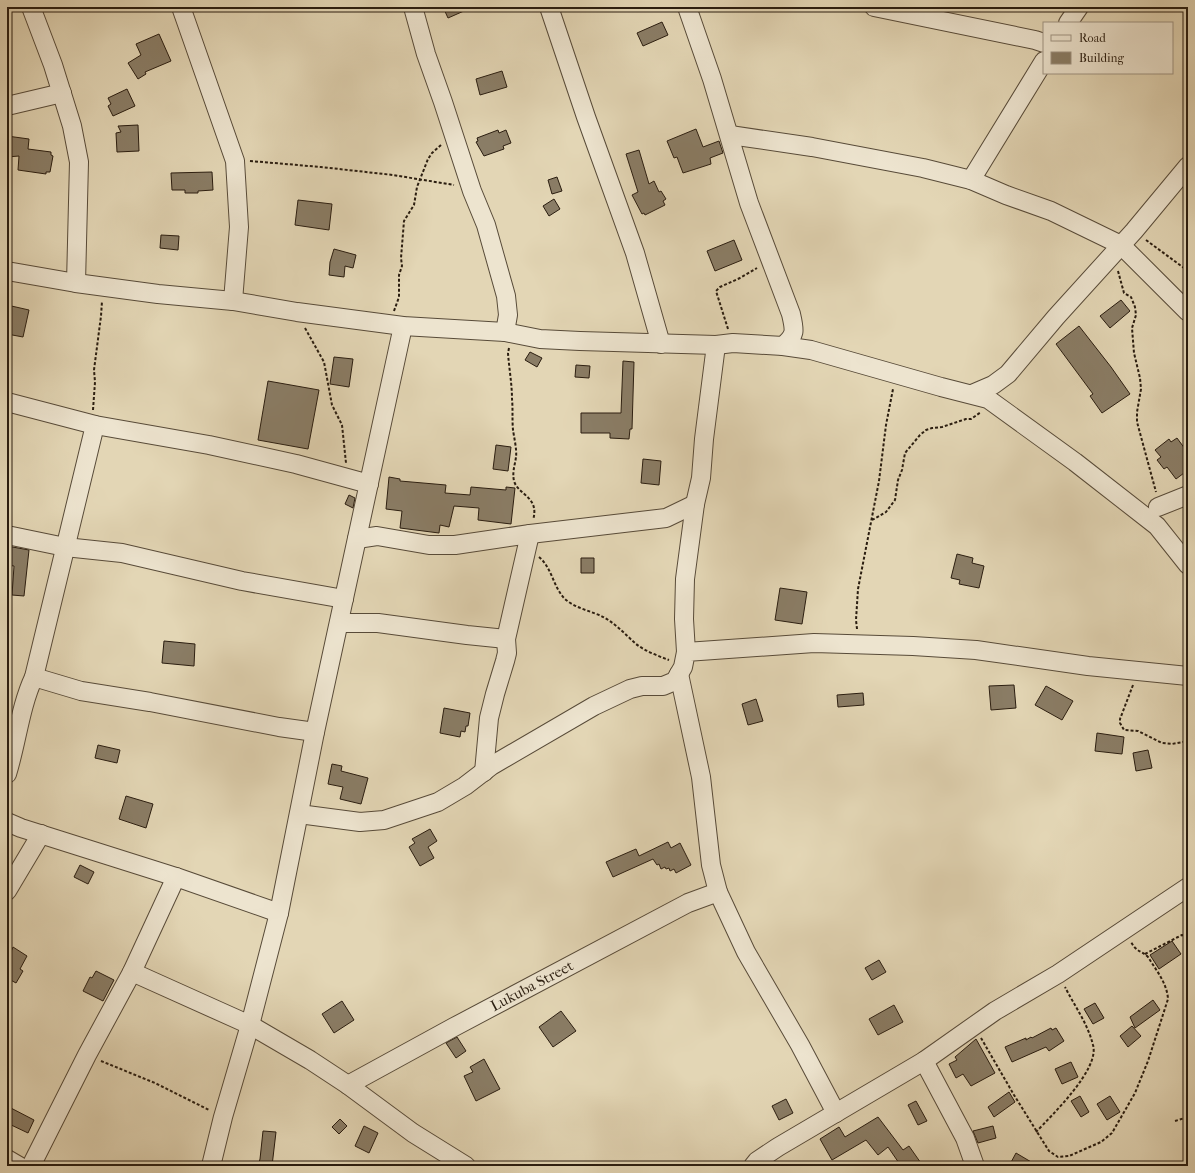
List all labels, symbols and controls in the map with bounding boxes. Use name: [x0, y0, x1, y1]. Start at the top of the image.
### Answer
legend: [1043, 22, 1173, 74]
text: Road: [1079, 31, 1106, 45]
text: Building: [1079, 51, 1124, 65]
street label: Lukuba Street: [487, 956, 577, 1015]

